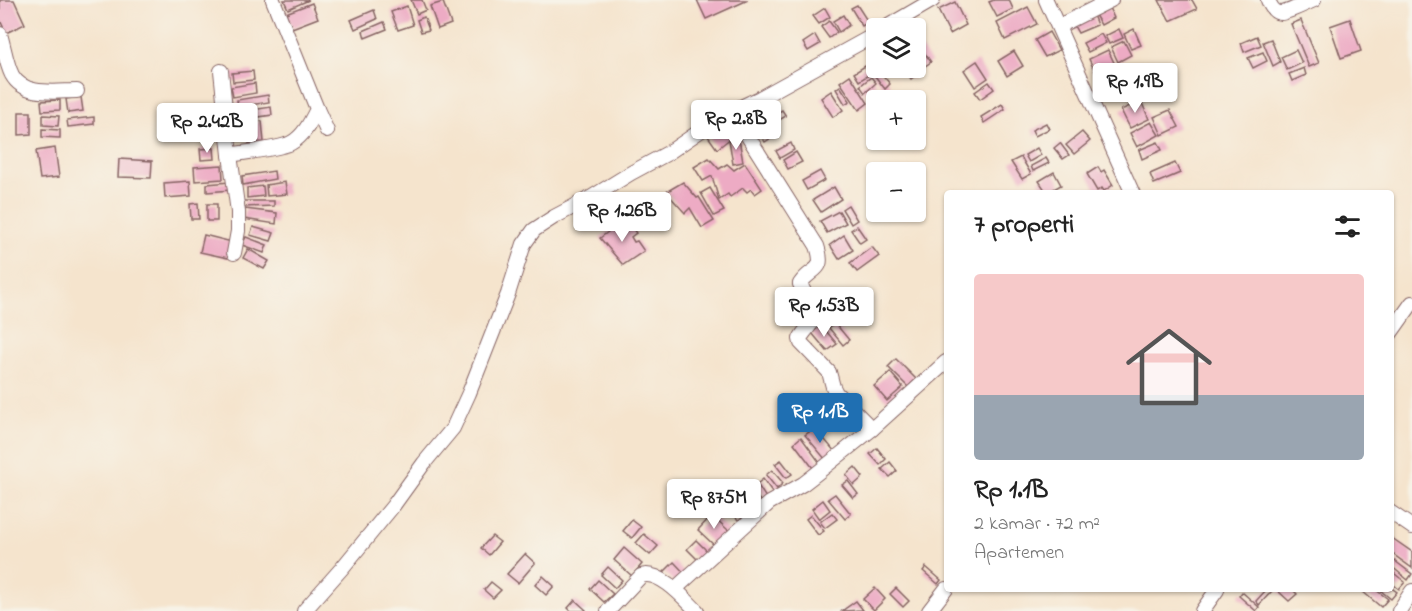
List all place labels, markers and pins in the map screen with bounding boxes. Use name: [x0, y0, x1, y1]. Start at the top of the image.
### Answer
pin: Rp 1.9B: [1080, 63, 1190, 114]
pin: Rp 2.8B: [681, 100, 791, 151]
pin: Rp 2.42B: [145, 103, 269, 154]
pin: Rp 1.26B: [560, 192, 684, 243]
pin: Rp 1.53B: [762, 287, 886, 338]
pin: Rp 1.1B: [765, 393, 875, 444]
pin: Rp 875M: [659, 479, 769, 530]

